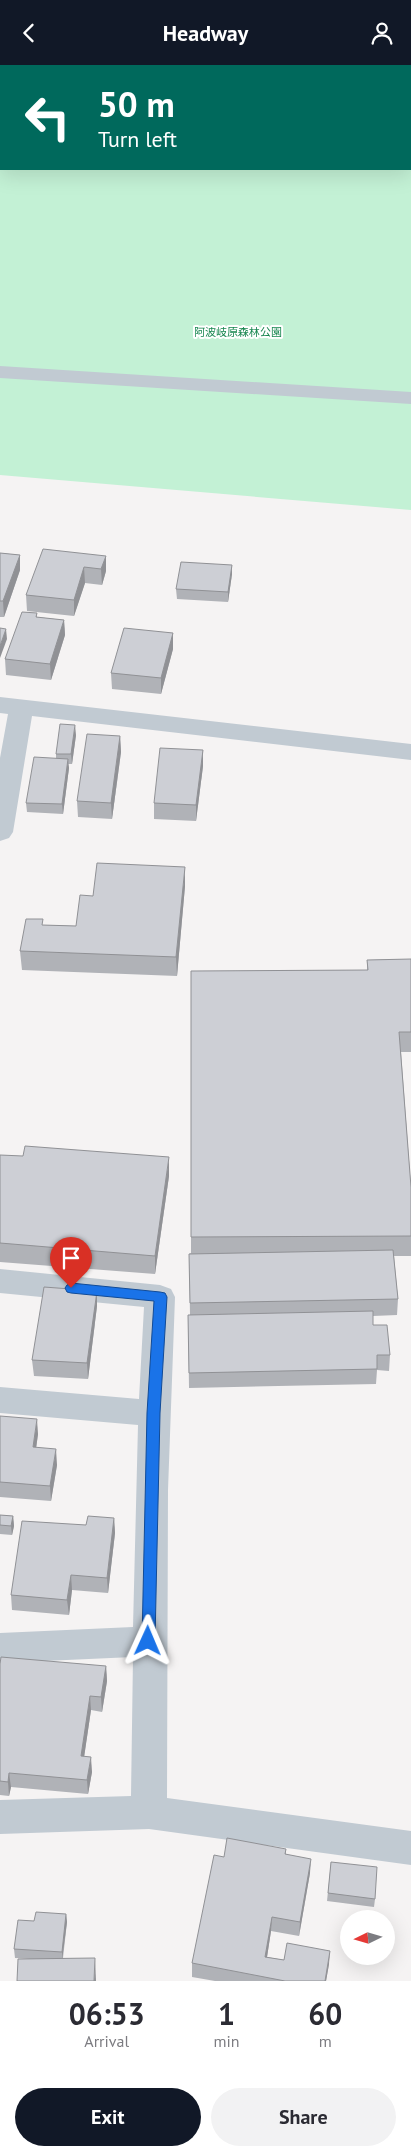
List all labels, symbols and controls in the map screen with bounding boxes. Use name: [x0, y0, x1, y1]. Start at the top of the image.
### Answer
icon: back: [15, 19, 43, 47]
text: Headway: [163, 19, 248, 47]
icon: person: [368, 19, 396, 47]
text: 50 m: [98, 81, 175, 127]
icon: left: [15, 85, 80, 150]
text: Turn left: [98, 125, 177, 153]
park label: 阿波岐原森林公園: [194, 325, 282, 339]
pin: [50, 1237, 92, 1288]
icon: arrive: [57, 1244, 85, 1272]
position arrow: [121, 1614, 173, 1666]
north arrow: [340, 1910, 395, 1965]
map controls: [340, 1910, 395, 1965]
text: 06:53: [69, 1994, 145, 2033]
text: 1: [218, 1994, 235, 2033]
text: 60: [308, 1994, 342, 2033]
text: Arrival: [84, 2031, 129, 2051]
text: min: [214, 2031, 240, 2051]
text: m: [319, 2031, 332, 2051]
button: Exit: [15, 2088, 201, 2146]
button: Share: [211, 2088, 396, 2146]

